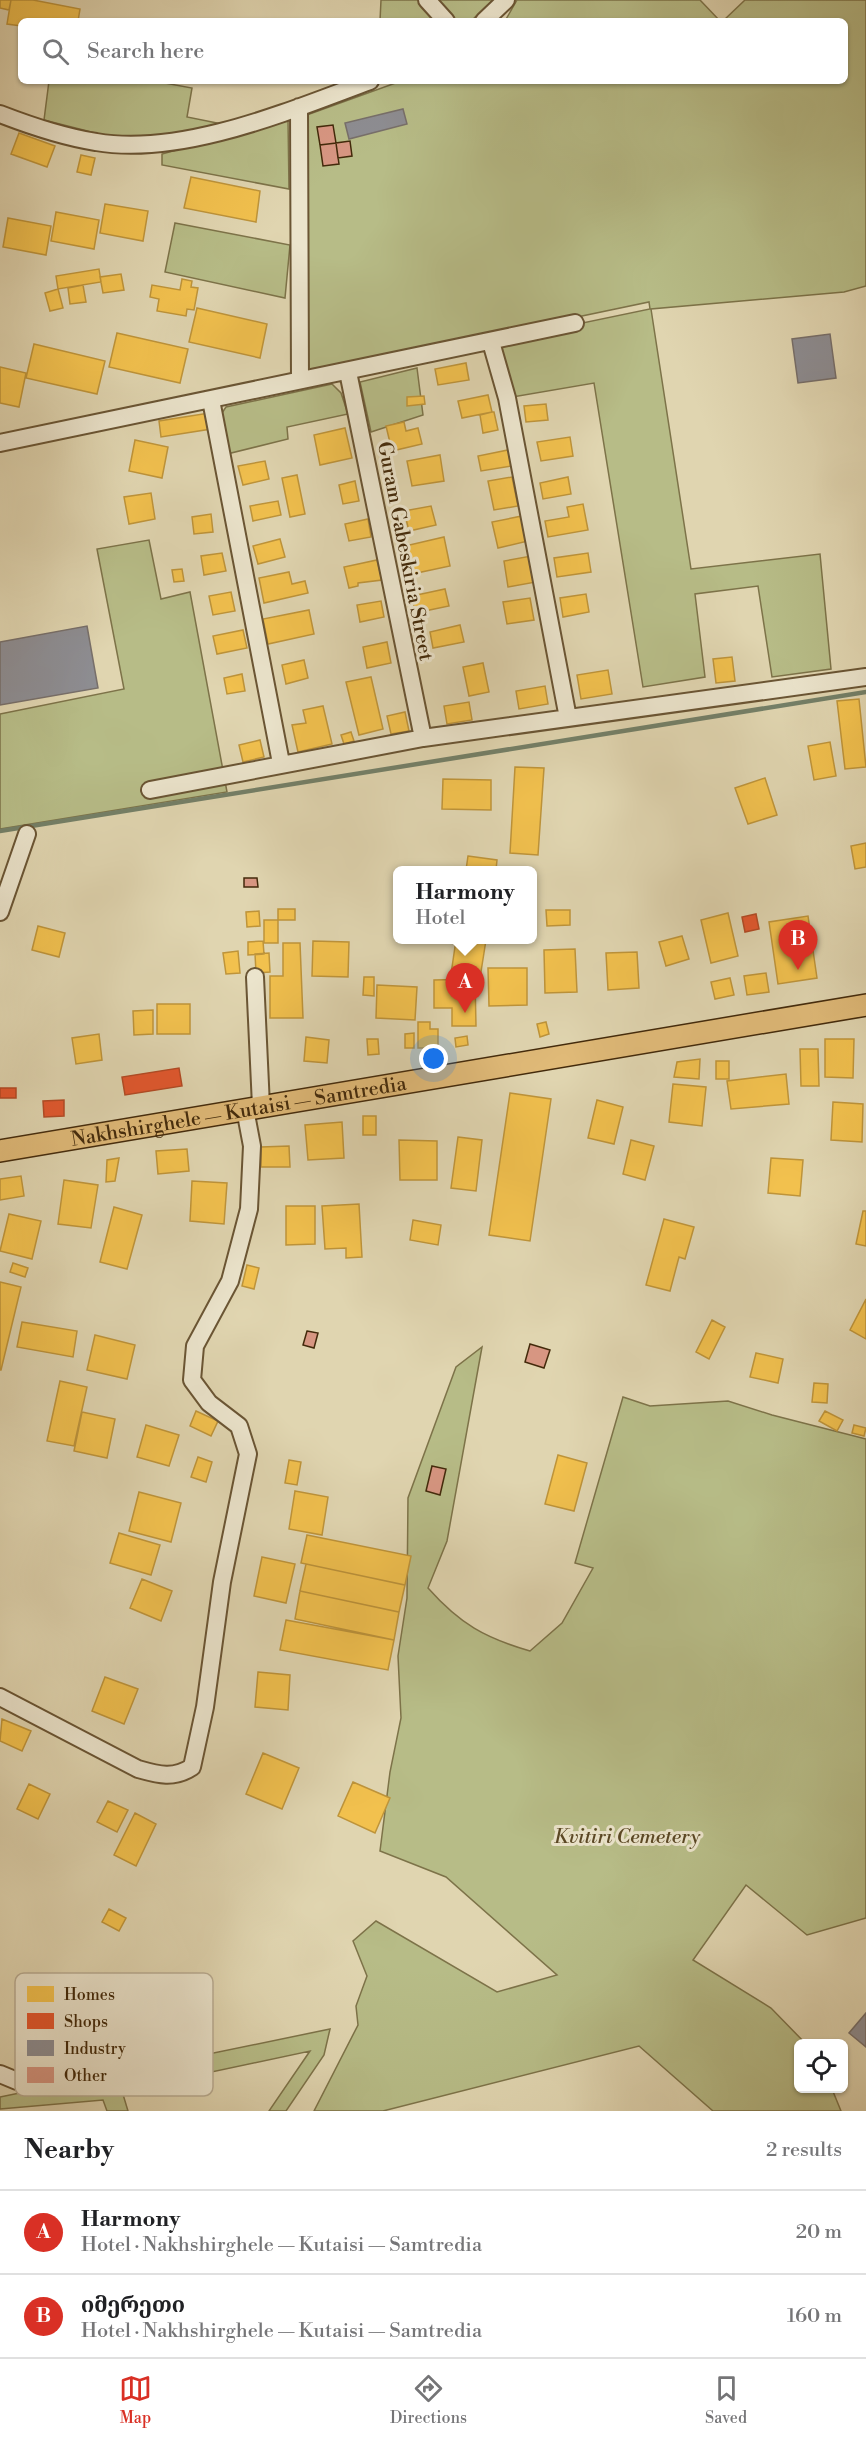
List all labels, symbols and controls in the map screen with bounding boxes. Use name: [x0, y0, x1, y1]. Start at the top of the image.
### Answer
search box: [18, 18, 848, 84]
icon: search: [39, 35, 72, 68]
text: Search here: [87, 38, 204, 65]
street label: Guram Gabeskiria Street: [371, 440, 438, 663]
popup: [393, 866, 537, 944]
text: Harmony: [415, 879, 515, 906]
text: Hotel: [415, 906, 465, 931]
pin: B: [778, 920, 818, 970]
pin: A: [446, 964, 484, 1013]
your location: [419, 1044, 448, 1073]
street label: Nakhshirghele — Kutaisi — Samtredia: [69, 1072, 409, 1153]
park label: Kvitiri Cemetery: [554, 1825, 701, 1850]
legend: [15, 1973, 213, 2096]
text: Homes: [64, 1985, 115, 2005]
text: Shops: [64, 2012, 108, 2032]
text: Industry: [64, 2039, 126, 2059]
map controls: [794, 2039, 848, 2093]
button: locate: [794, 2039, 848, 2093]
text: Other: [64, 2066, 107, 2086]
text: Nearby: [24, 2134, 114, 2166]
text: 2 results: [766, 2138, 842, 2163]
text: Harmony: [81, 2206, 180, 2233]
text: A: [36, 2220, 51, 2245]
text: 20 m: [796, 2220, 842, 2245]
text: Hotel · Nakhshirghele — Kutaisi — Samtredia: [81, 2233, 482, 2258]
text: იმერეთი: [81, 2292, 185, 2319]
text: B: [36, 2304, 51, 2329]
text: 160 m: [787, 2304, 842, 2329]
text: Hotel · Nakhshirghele — Kutaisi — Samtredia: [81, 2319, 482, 2344]
tab: Map: [119, 2372, 152, 2428]
tab: Directions: [390, 2372, 467, 2428]
tab: Saved: [705, 2372, 747, 2428]

